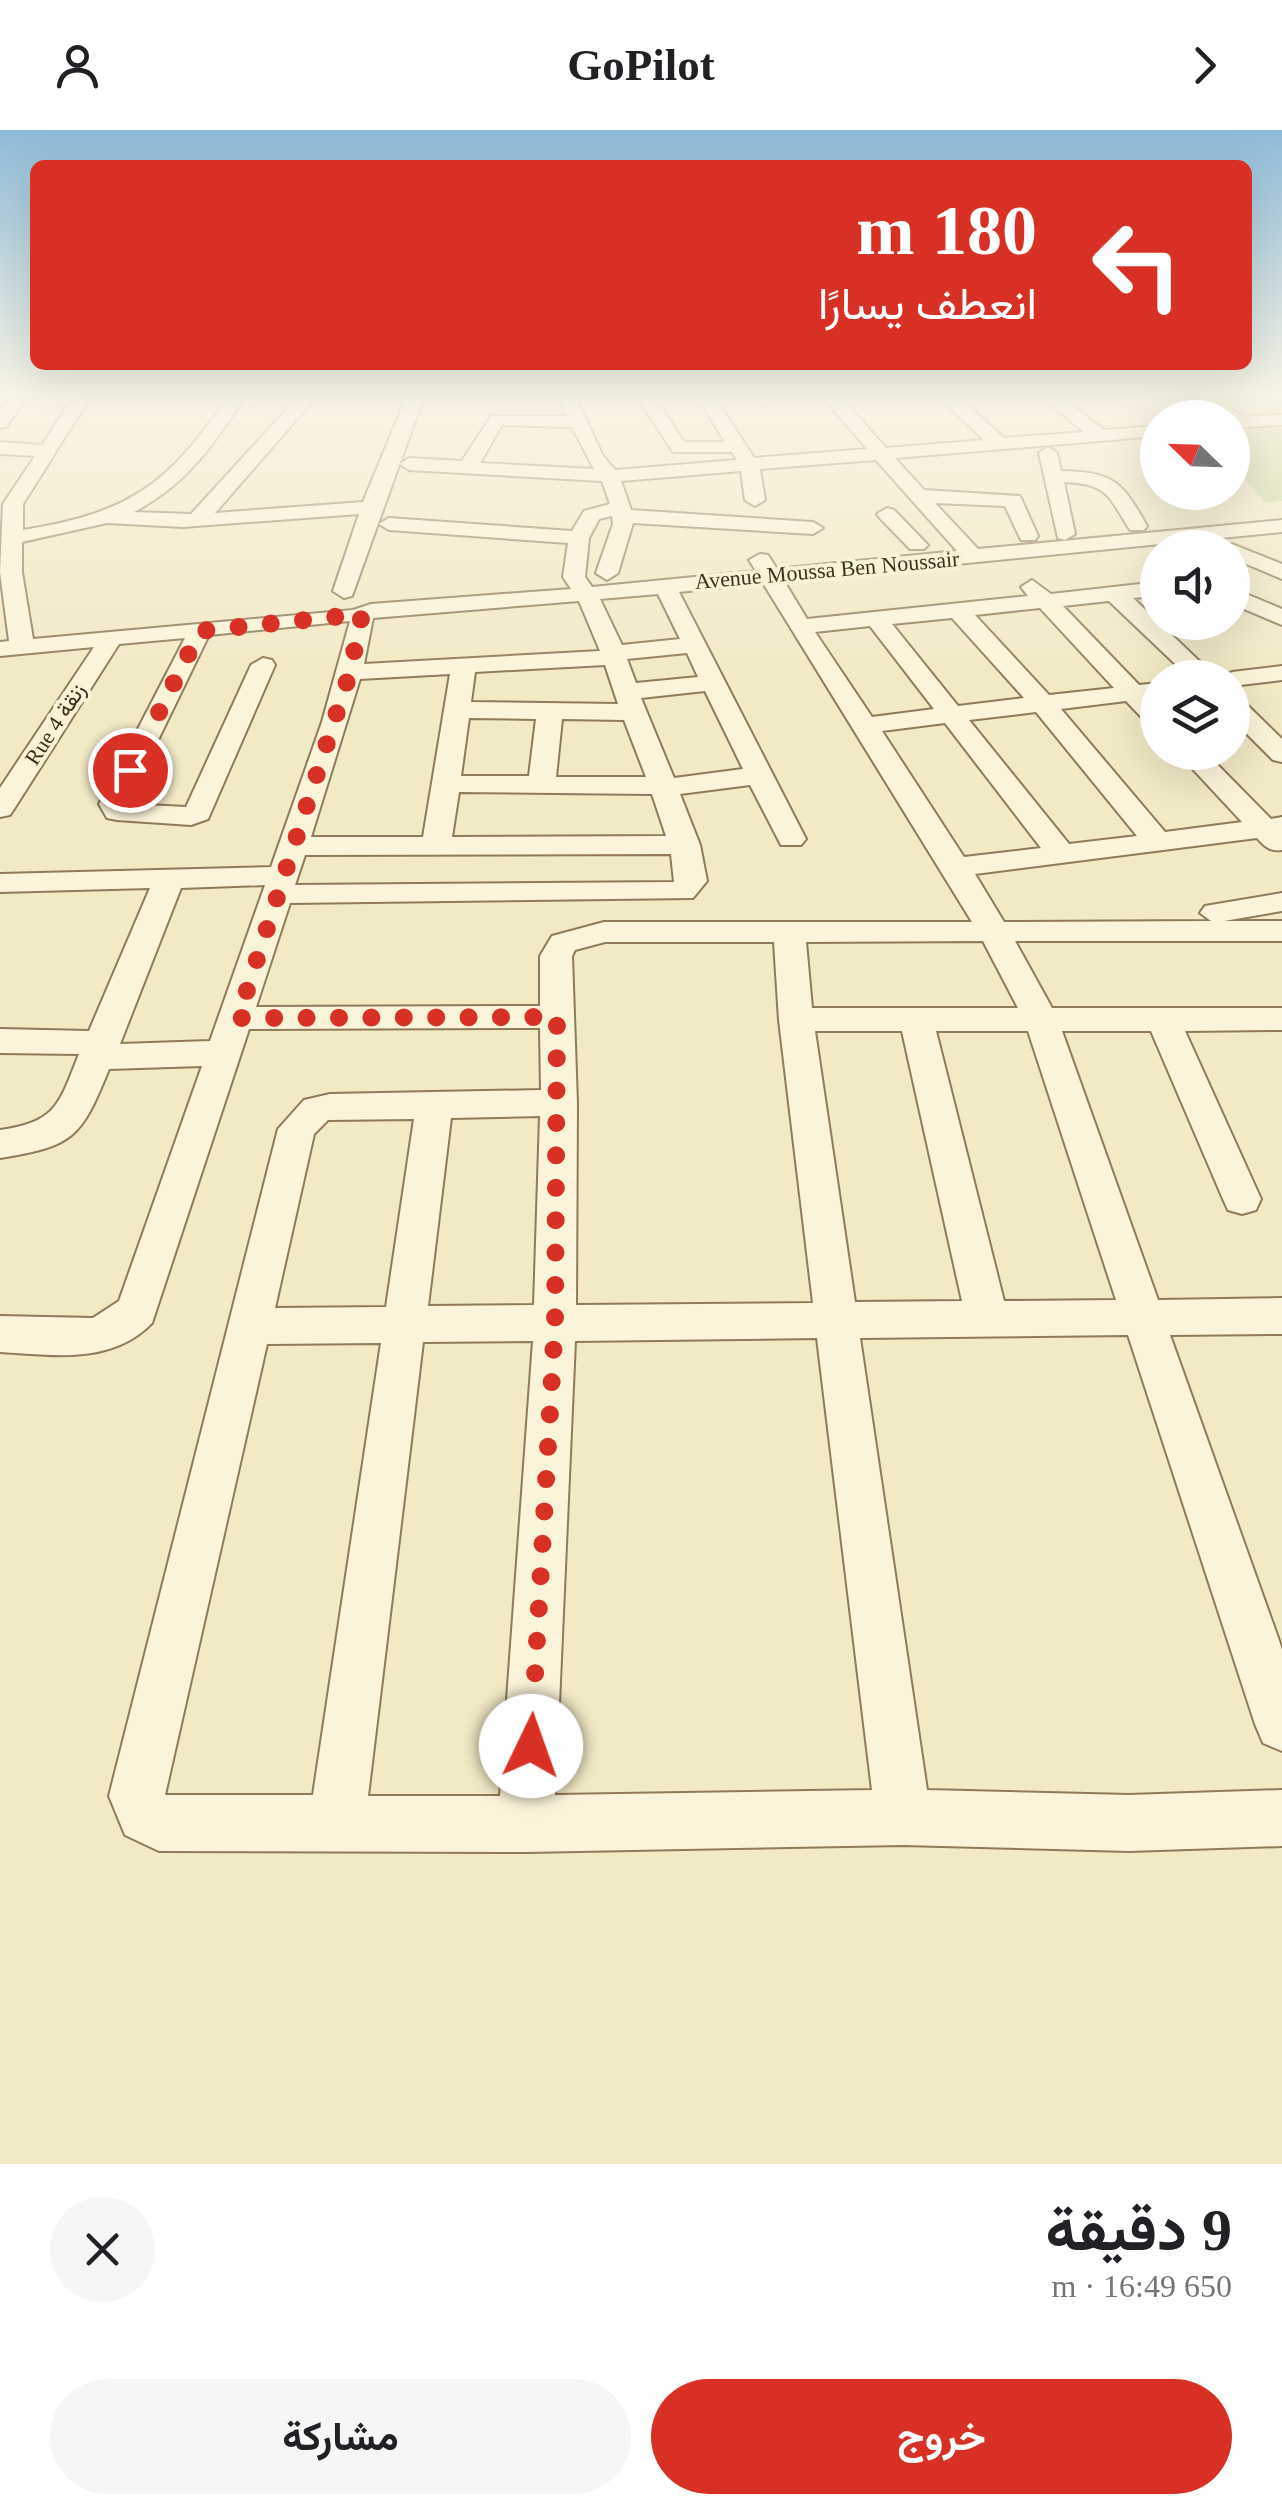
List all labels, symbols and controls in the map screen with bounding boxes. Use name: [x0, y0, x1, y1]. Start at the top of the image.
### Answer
icon: person: [50, 38, 105, 93]
icon: forward: [1177, 38, 1232, 93]
text: GoPilot: [567, 40, 715, 90]
text: 180 m: [856, 192, 1037, 269]
icon: left: [1072, 200, 1202, 330]
text: انعطف يسارًا: [818, 279, 1037, 329]
north arrow: [1140, 400, 1250, 510]
map controls: [1140, 400, 1250, 770]
button: sound: [1140, 530, 1250, 640]
street label: Avenue Moussa Ben Noussair: [694, 546, 961, 594]
button: layers: [1140, 660, 1250, 770]
street label: Rue 4 زنقة: [19, 679, 91, 770]
pin: [88, 728, 173, 813]
icon: arrive: [103, 743, 158, 798]
position arrow: [479, 1694, 583, 1798]
button: close: [50, 2197, 155, 2302]
text: 9 دقيقة: [1046, 2197, 1232, 2263]
text: 650 m · 16:49: [1052, 2268, 1232, 2304]
button: مشاركة: [50, 2379, 631, 2494]
button: خروج: [651, 2379, 1232, 2494]

